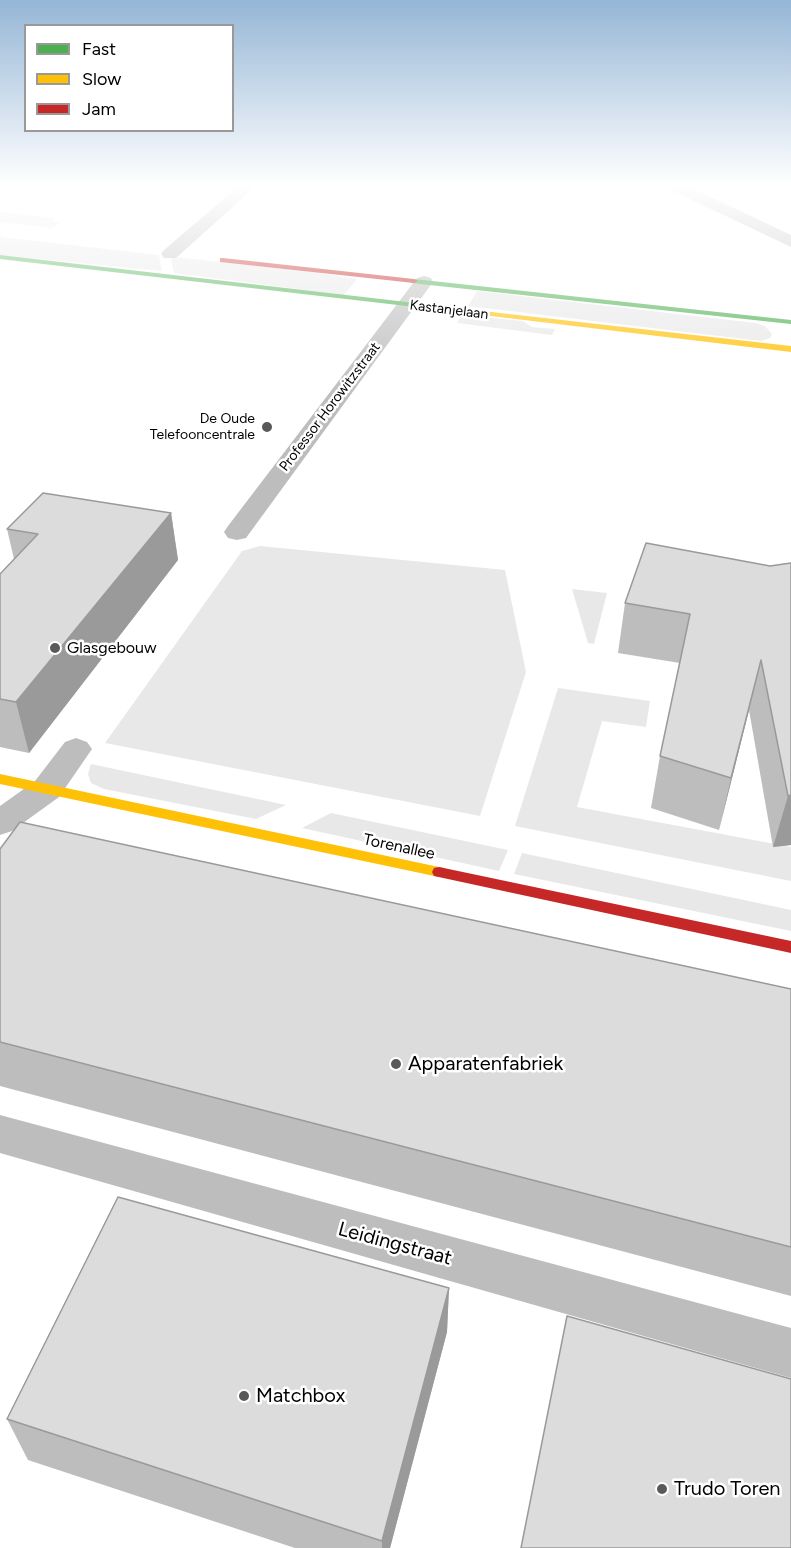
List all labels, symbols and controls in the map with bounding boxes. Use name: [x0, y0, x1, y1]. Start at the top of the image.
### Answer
legend: [24, 24, 234, 132]
text: Fast: [82, 38, 116, 60]
text: Slow: [82, 68, 121, 90]
text: Jam: [82, 98, 116, 120]
street label: Kastanjelaan: [409, 297, 489, 323]
street label: Professor Horowitzstraat: [276, 339, 384, 475]
place label: De Oude Telefooncentrale: [150, 411, 255, 443]
marker: De Oude Telefooncentrale: [260, 420, 274, 434]
place label: Glasgebouw: [67, 638, 157, 658]
marker: Glasgebouw: [48, 641, 62, 655]
street label: Torenallee: [361, 830, 437, 864]
place label: Apparatenfabriek: [408, 1052, 563, 1076]
marker: Apparatenfabriek: [389, 1057, 403, 1071]
street label: Leidingstraat: [335, 1217, 455, 1271]
place label: Matchbox: [256, 1384, 345, 1408]
marker: Matchbox: [237, 1389, 251, 1403]
place label: Trudo Toren: [674, 1477, 781, 1501]
marker: Trudo Toren: [655, 1482, 669, 1496]

